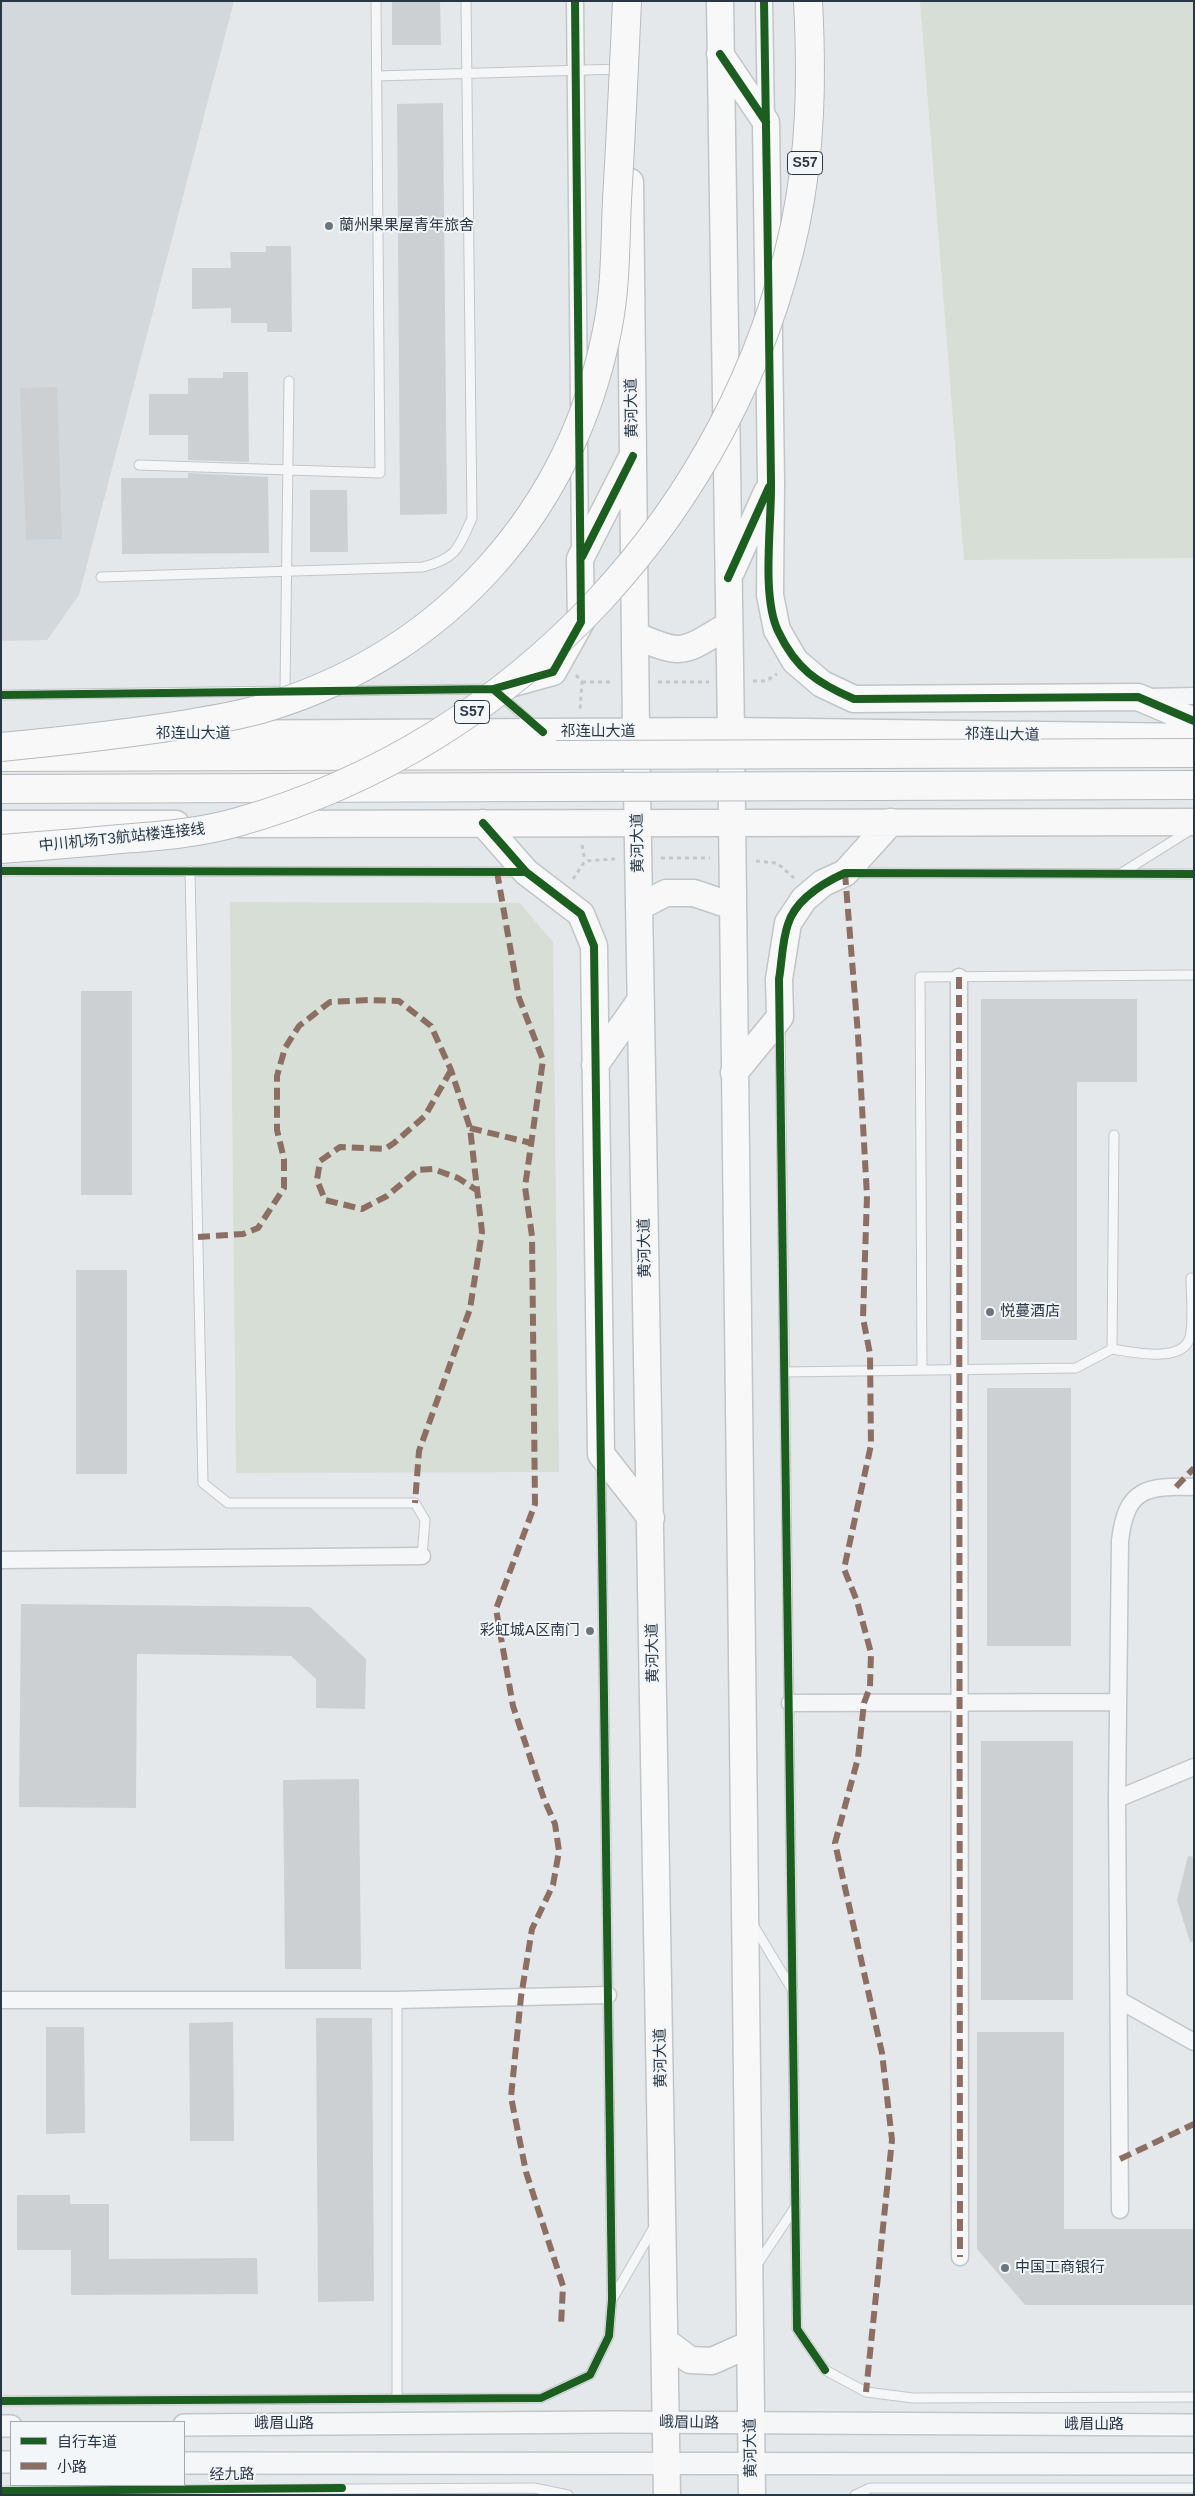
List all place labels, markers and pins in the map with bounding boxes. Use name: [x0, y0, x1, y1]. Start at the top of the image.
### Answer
place label: 蘭州果果屋青年旅舍: [339, 217, 474, 235]
marker: 蘭州果果屋青年旅舍: [323, 220, 335, 232]
place label: 悦蔓酒店: [1000, 1303, 1060, 1321]
marker: 悦蔓酒店: [984, 1306, 996, 1318]
place label: 彩虹城A区南门: [480, 1622, 580, 1640]
marker: 彩虹城A区南门: [584, 1625, 596, 1637]
place label: 中国工商银行: [1015, 2259, 1105, 2277]
marker: 中国工商银行: [999, 2262, 1011, 2274]

